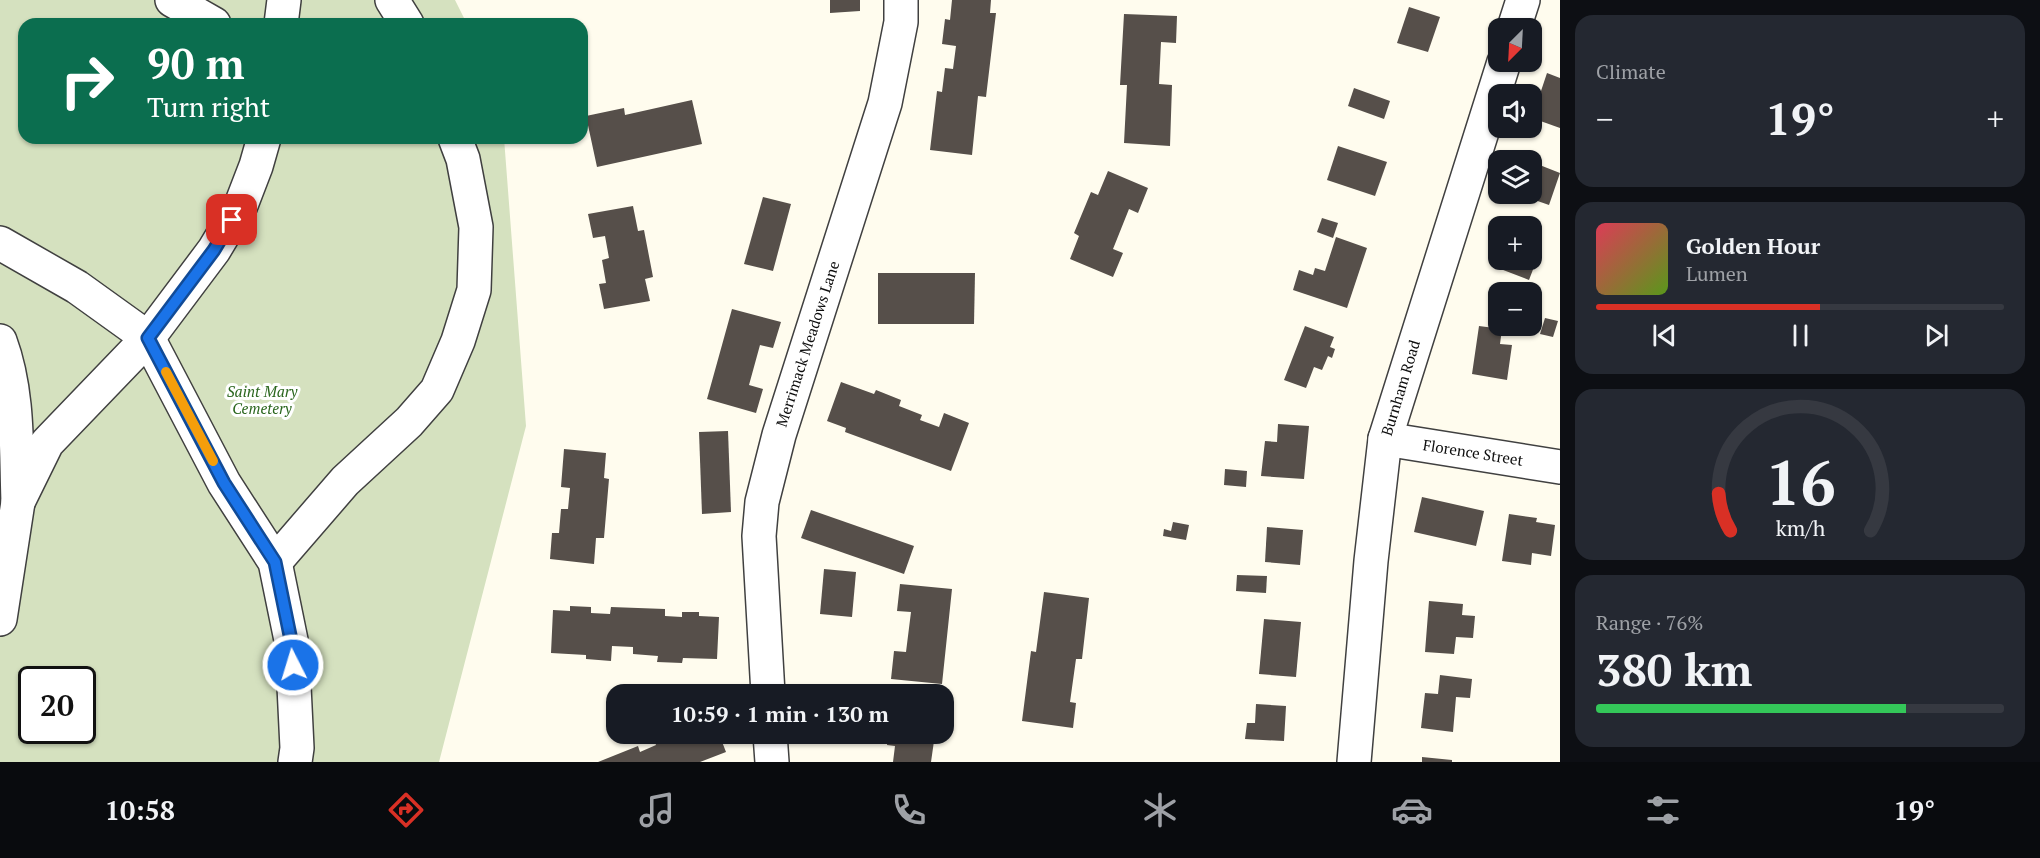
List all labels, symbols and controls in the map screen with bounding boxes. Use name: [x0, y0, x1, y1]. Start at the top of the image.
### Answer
north arrow: [1488, 18, 1542, 72]
map controls: [1488, 18, 1542, 336]
text: 90 m: [147, 35, 245, 91]
icon: right: [48, 42, 126, 120]
text: Climate: [1596, 58, 1666, 85]
button: sound: [1488, 84, 1542, 138]
text: 19°: [1765, 88, 1835, 148]
text: Turn right: [147, 89, 270, 125]
text: −: [1596, 97, 1614, 140]
text: +: [1986, 97, 2004, 140]
button: layers: [1488, 150, 1542, 204]
pin: [206, 194, 257, 245]
icon: arrive: [215, 203, 248, 236]
button: +: [1488, 216, 1542, 270]
text: Golden Hour: [1686, 231, 1820, 260]
street label: Merrimack Meadows Lane: [771, 258, 843, 429]
text: Lumen: [1686, 260, 1748, 287]
button: −: [1488, 282, 1542, 336]
icon: previous: [1648, 319, 1681, 352]
icon: pause: [1784, 319, 1817, 352]
icon: next: [1920, 319, 1953, 352]
street label: Burnham Road: [1376, 337, 1424, 438]
park label: Saint Mary Cemetery: [227, 381, 298, 418]
street label: Florence Street: [1422, 434, 1525, 470]
text: 16: [1765, 441, 1835, 524]
text: km/h: [1775, 515, 1825, 543]
text: Range · 76%: [1596, 609, 1703, 636]
position arrow: [261, 633, 325, 697]
text: 380 km: [1596, 639, 1752, 699]
speed limit sign: 20: [18, 666, 96, 744]
text: 10:59 · 1 min · 130 m: [671, 699, 889, 728]
icon: directions: [385, 789, 427, 831]
icon: music: [636, 789, 678, 831]
icon: phone: [888, 789, 930, 831]
icon: climate: [1139, 789, 1181, 831]
icon: car: [1391, 789, 1433, 831]
icon: filters: [1642, 789, 1684, 831]
text: 10:58: [105, 792, 175, 828]
text: 19°: [1894, 792, 1935, 828]

